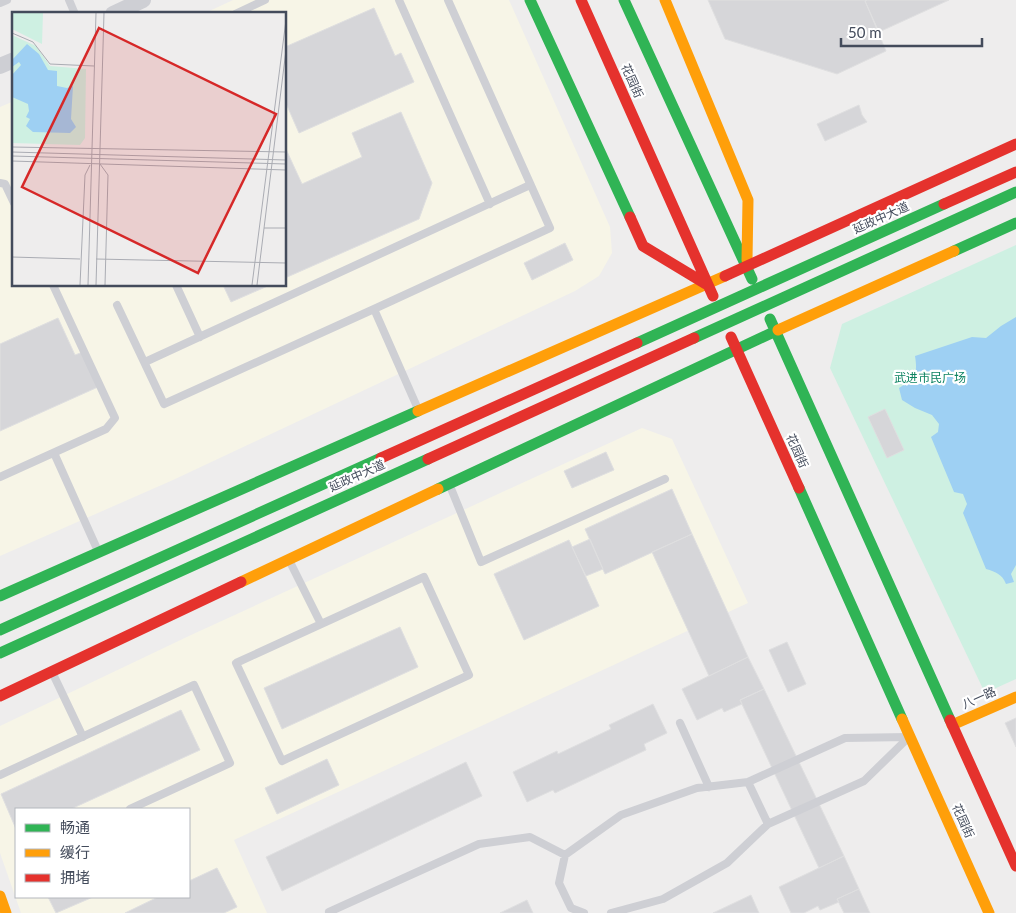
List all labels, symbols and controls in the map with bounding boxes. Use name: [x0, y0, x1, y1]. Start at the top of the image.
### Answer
inset map: [12, 12, 286, 286]
scale bar: [841, 15, 982, 47]
text: 50 m: [848, 23, 882, 41]
street label: 花园街: [618, 61, 647, 100]
street label: 延政中大道: [850, 198, 911, 237]
park label: 武进市民广场: [894, 370, 966, 385]
street label: 花园街: [783, 431, 812, 470]
street label: 延政中大道: [326, 456, 387, 495]
street label: 八一路: [959, 683, 998, 712]
street label: 花园街: [949, 801, 978, 840]
legend: [15, 808, 190, 898]
text: 畅通: [60, 818, 90, 836]
text: 缓行: [60, 843, 90, 861]
text: 拥堵: [60, 868, 90, 886]

